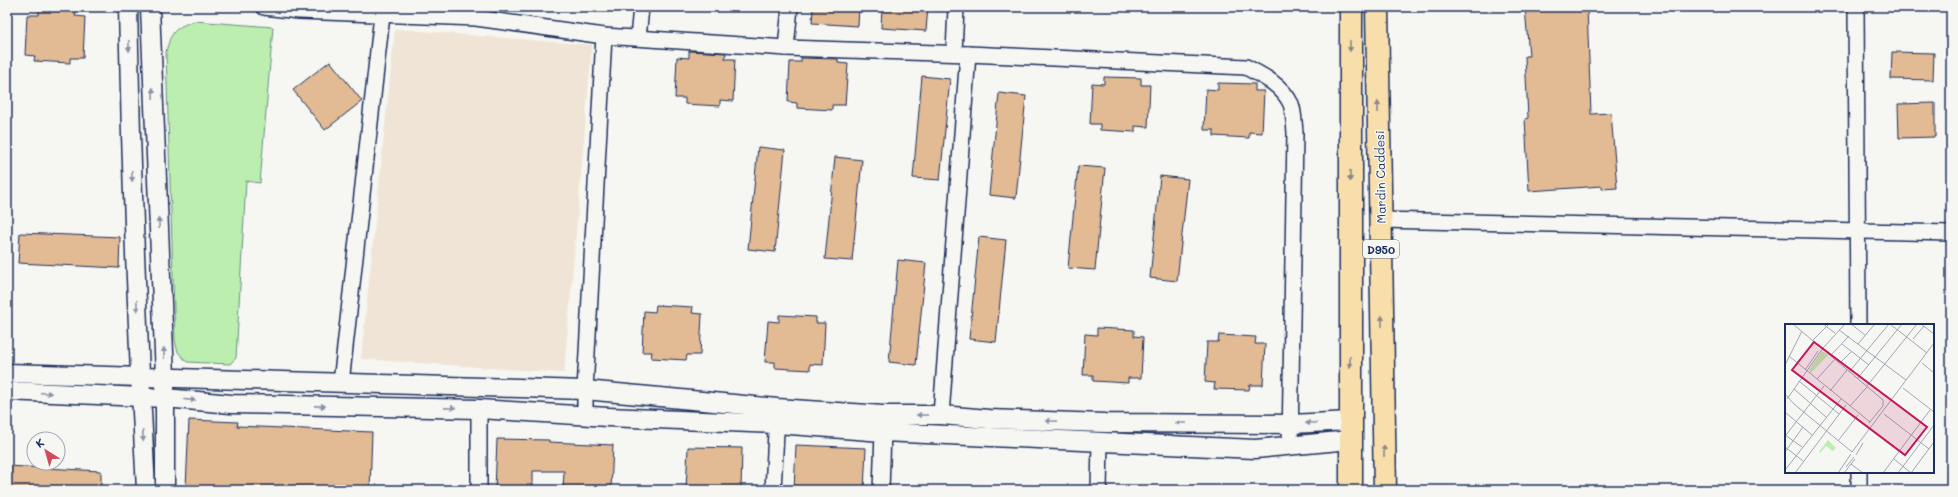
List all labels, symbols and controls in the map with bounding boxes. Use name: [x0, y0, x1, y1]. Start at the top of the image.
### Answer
one-way arrow: [125, 40, 132, 52]
one-way arrow: [1347, 40, 1353, 53]
one-way arrow: [150, 87, 157, 99]
one-way arrow: [1375, 100, 1381, 113]
street label: Mardin Caddesi: [1371, 130, 1389, 224]
one-way arrow: [129, 170, 136, 182]
one-way arrow: [1347, 170, 1353, 183]
one-way arrow: [155, 217, 162, 229]
road number: D950: [1363, 240, 1399, 258]
one-way arrow: [134, 300, 140, 313]
one-way arrow: [1379, 314, 1385, 327]
inset map: [1785, 324, 1934, 473]
one-way arrow: [161, 346, 167, 359]
one-way arrow: [1347, 356, 1353, 369]
one-way arrow: [40, 390, 53, 396]
one-way arrow: [184, 397, 196, 404]
one-way arrow: [314, 402, 326, 409]
one-way arrow: [444, 405, 457, 411]
one-way arrow: [915, 412, 928, 418]
one-way arrow: [1044, 418, 1057, 424]
one-way arrow: [1174, 420, 1187, 426]
one-way arrow: [1304, 420, 1317, 426]
one-way arrow: [140, 430, 147, 442]
north arrow: [26, 431, 66, 471]
text: K: [32, 434, 47, 451]
one-way arrow: [1381, 444, 1387, 457]

